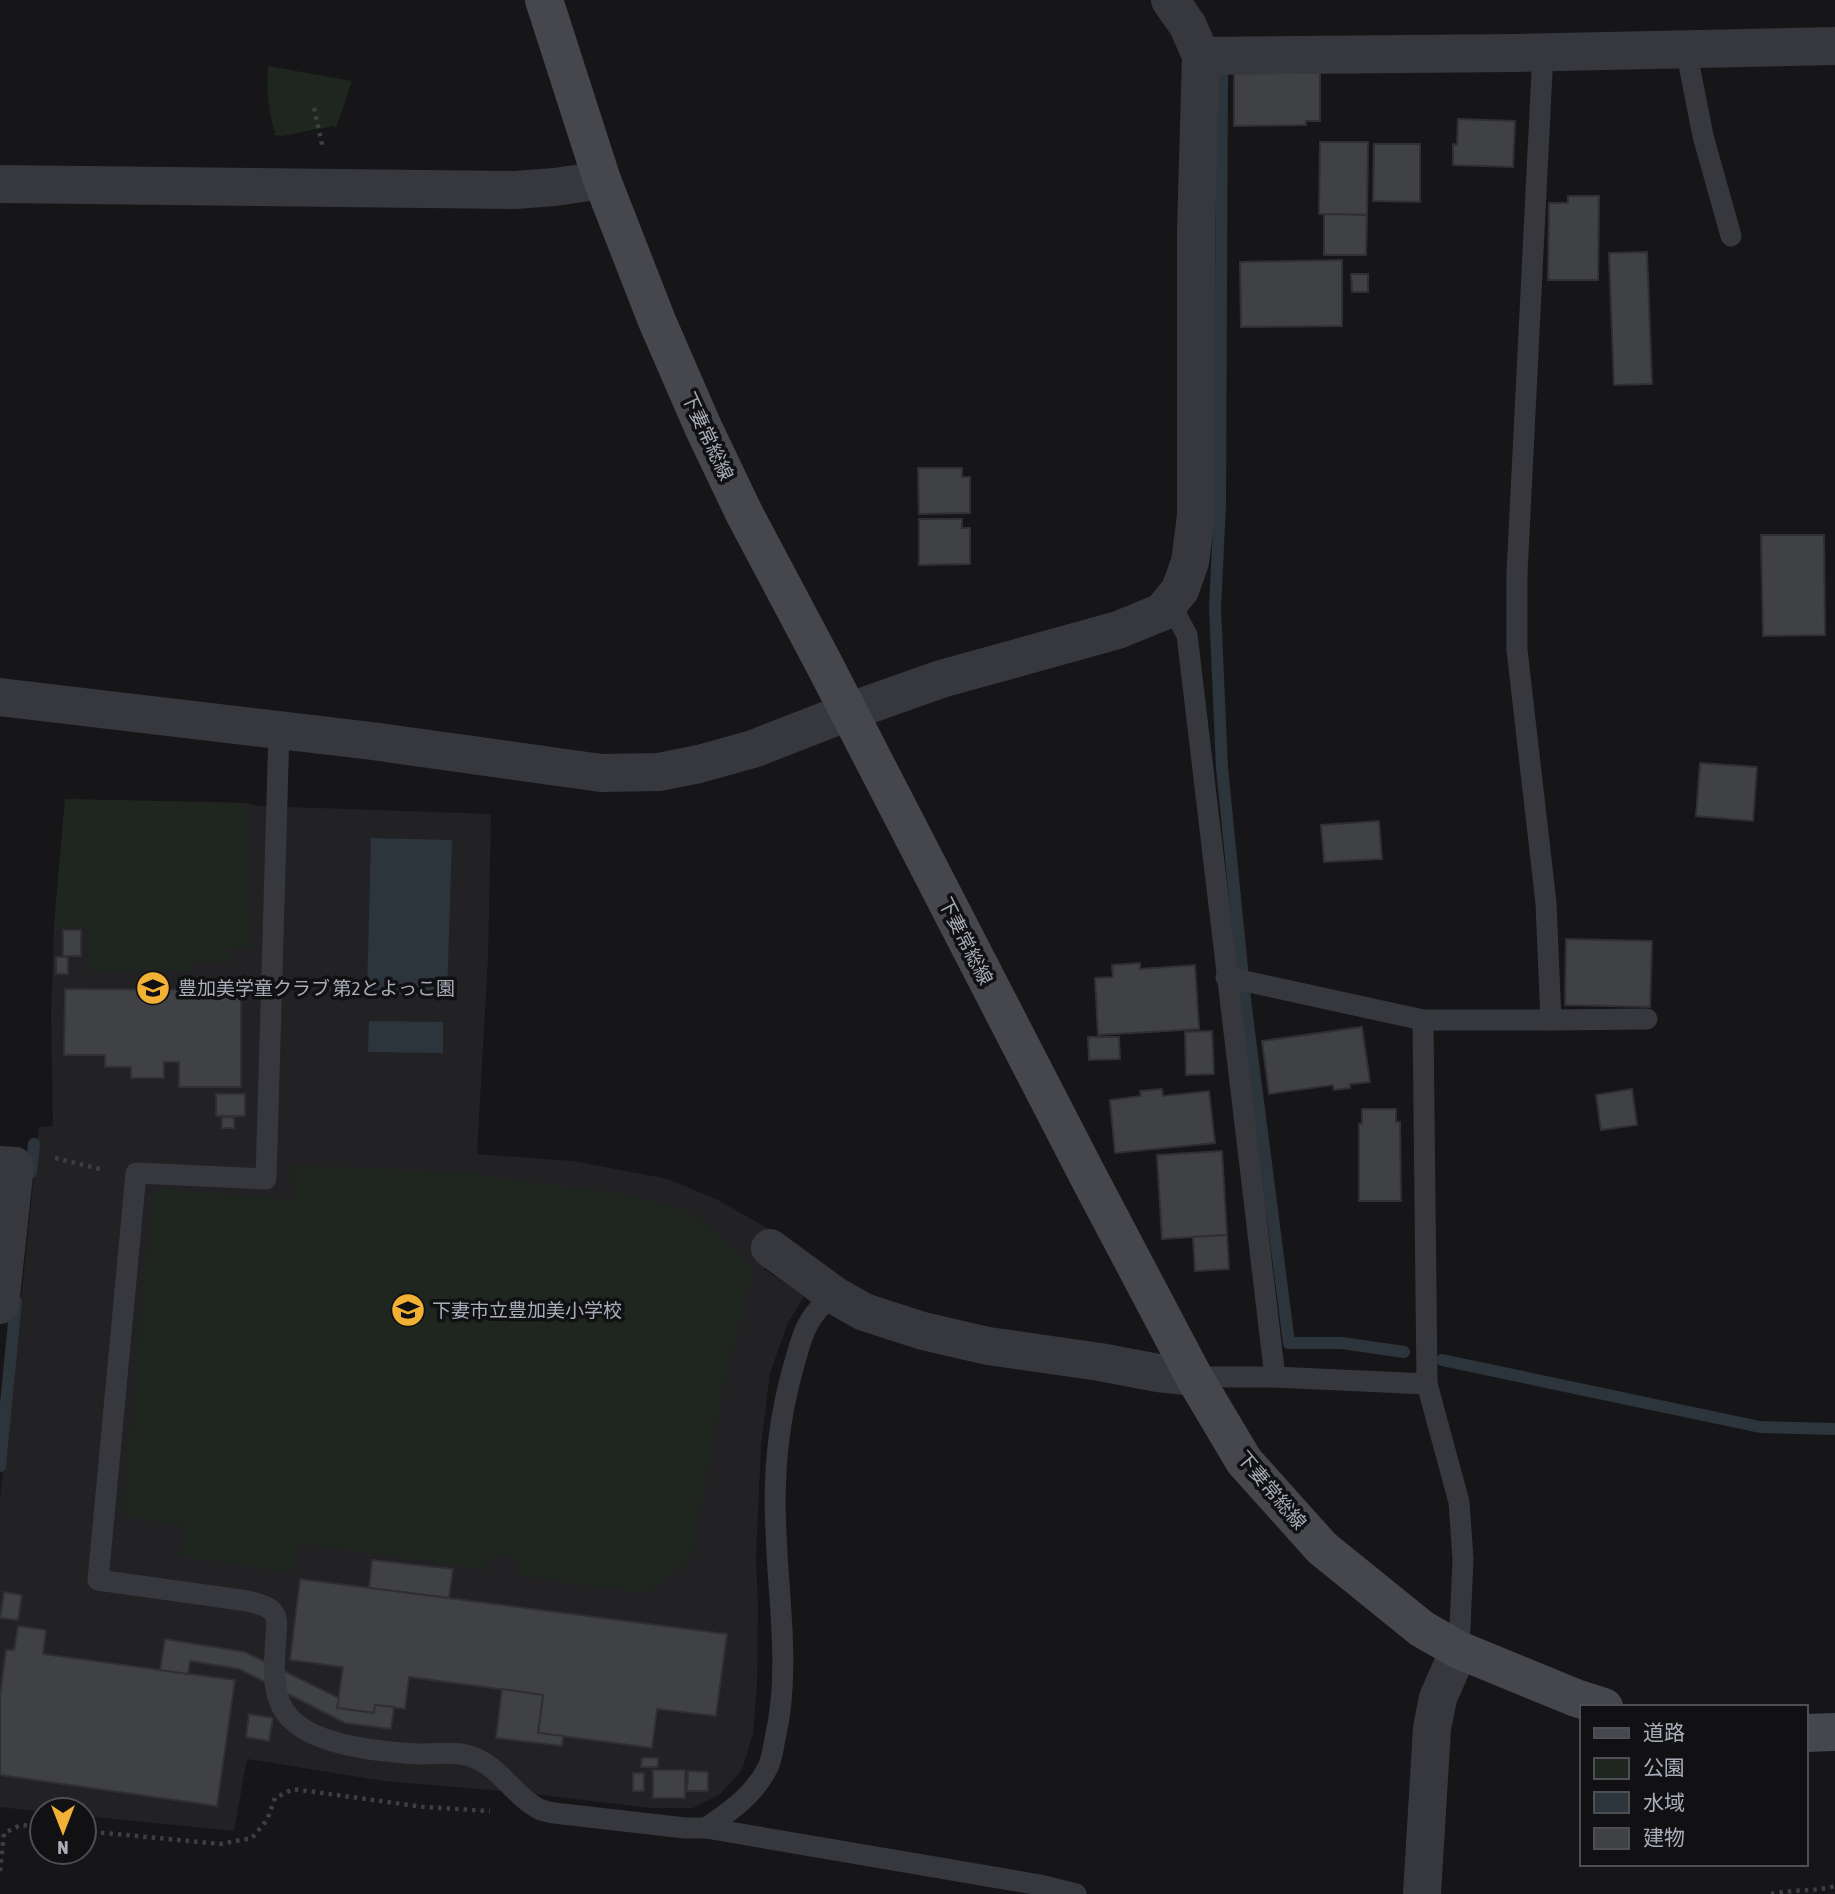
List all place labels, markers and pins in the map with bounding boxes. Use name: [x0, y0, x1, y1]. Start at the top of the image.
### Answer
school or university icon: 豊加美学童クラブ 第2とよっこ園: [134, 969, 172, 1007]
place label: 豊加美学童クラブ 第2とよっこ園: [178, 977, 455, 999]
school or university icon: 下妻市立豊加美小学校: [389, 1291, 427, 1329]
place label: 下妻市立豊加美小学校: [432, 1299, 622, 1321]

